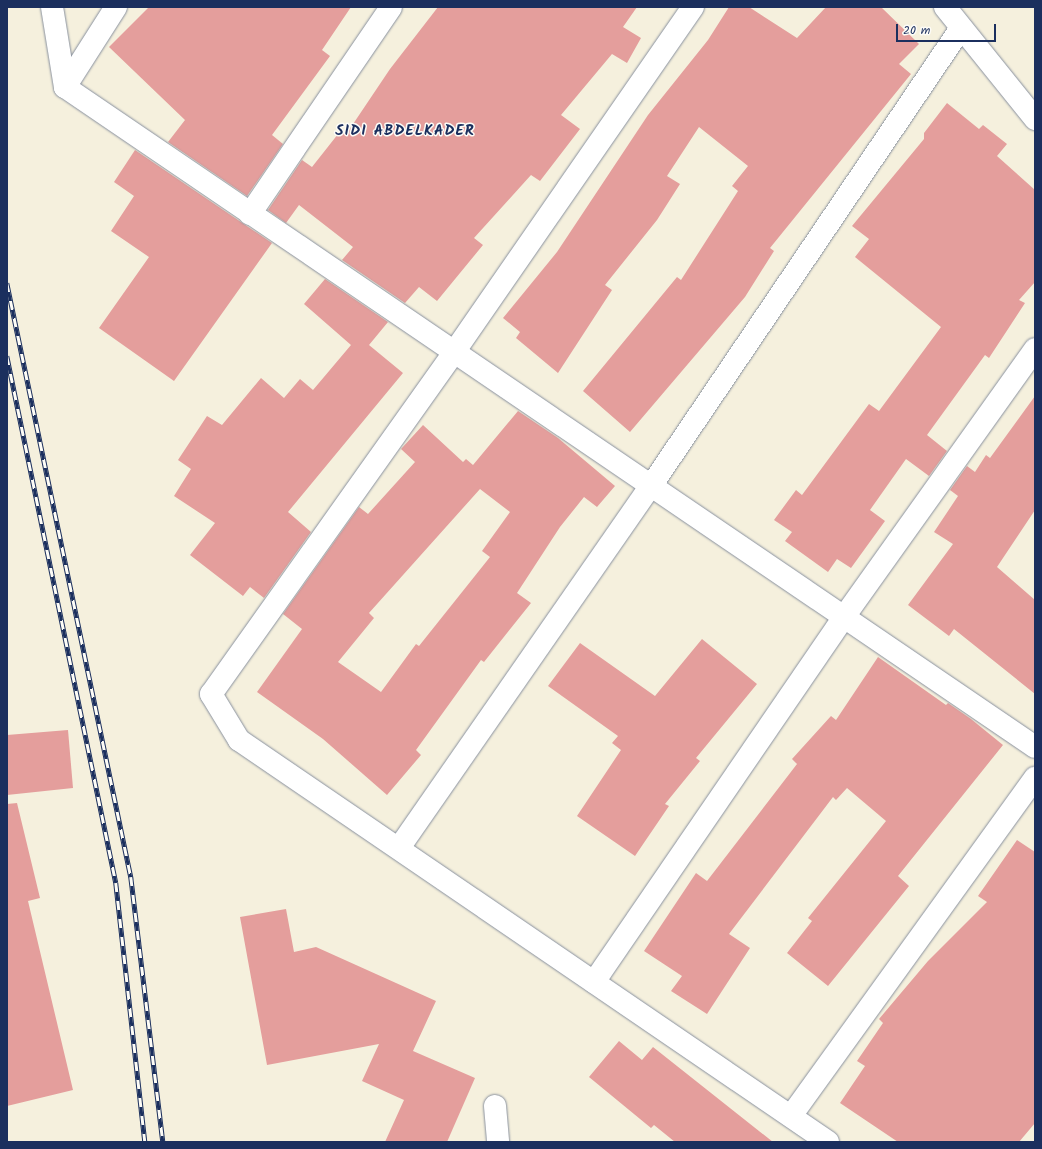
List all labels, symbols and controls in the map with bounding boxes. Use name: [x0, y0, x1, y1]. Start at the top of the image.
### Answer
scale bar: [898, 16, 998, 42]
text: 20 m: [903, 21, 930, 40]
district label: SIDI ABDELKADER: [335, 123, 475, 141]

